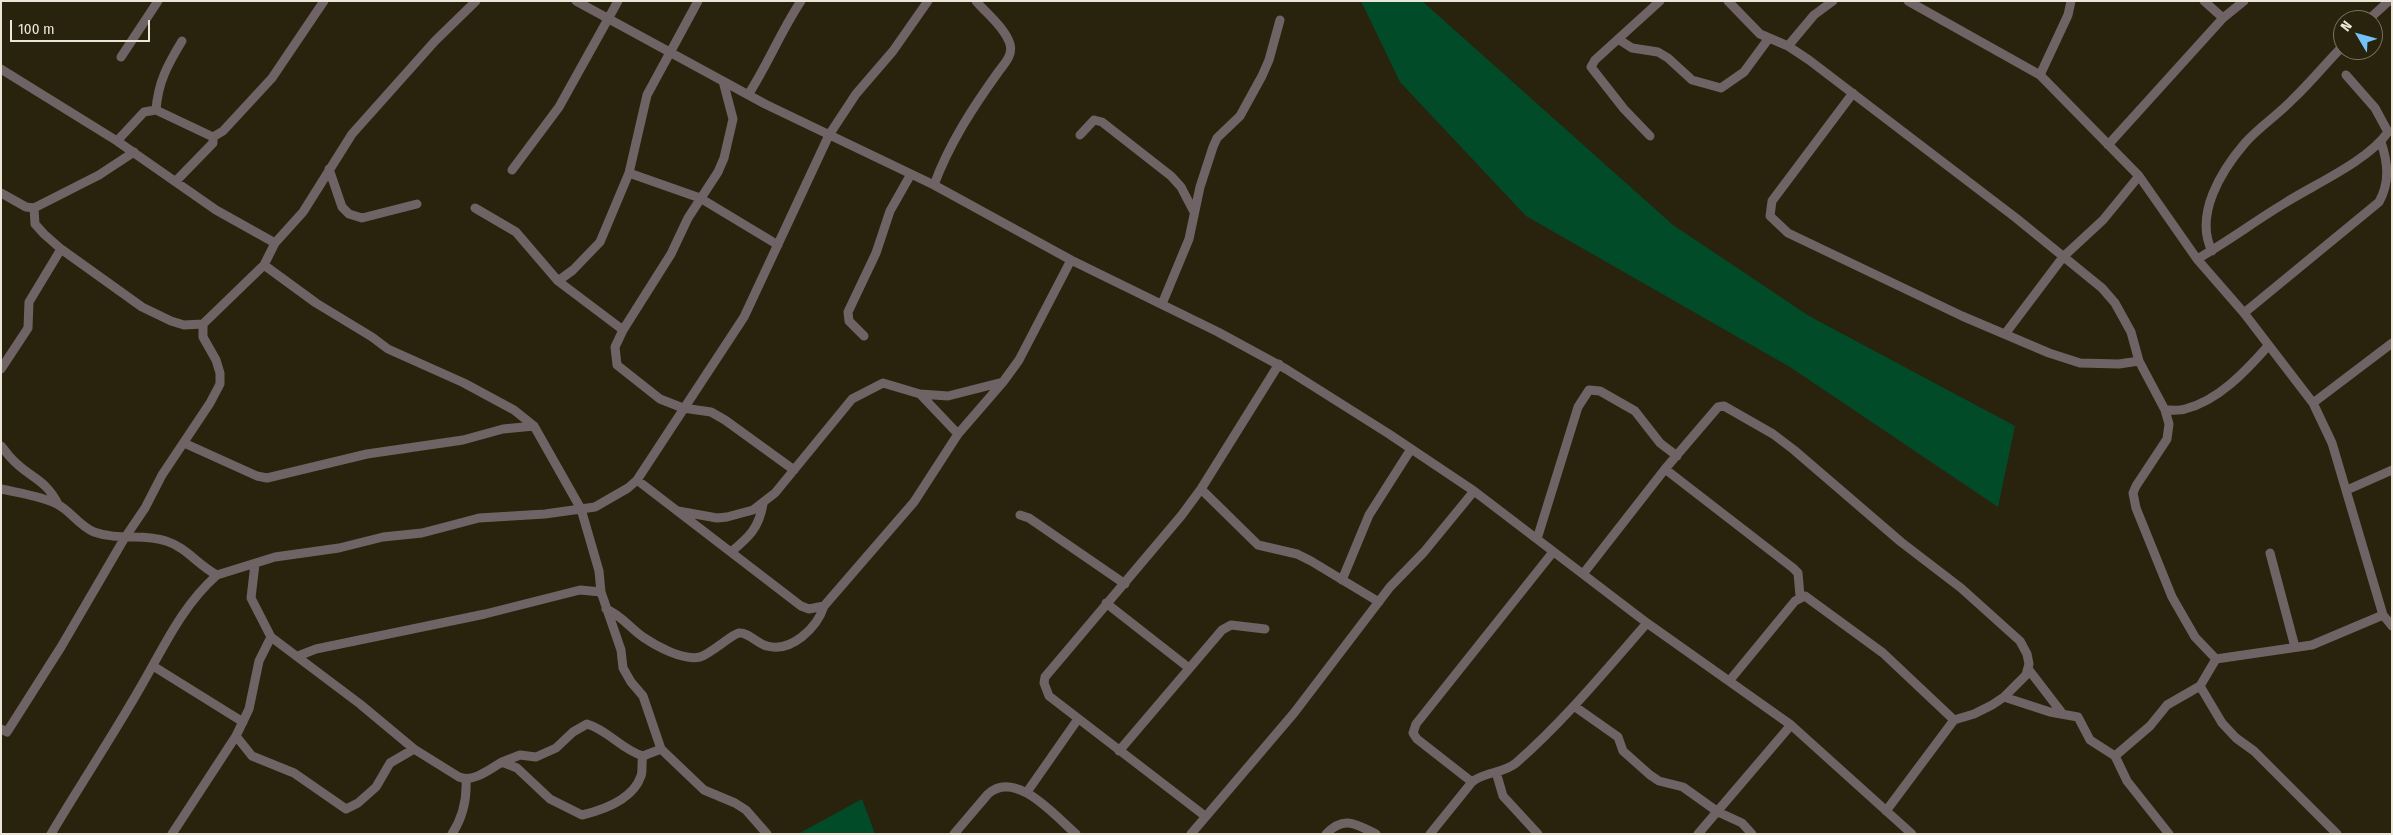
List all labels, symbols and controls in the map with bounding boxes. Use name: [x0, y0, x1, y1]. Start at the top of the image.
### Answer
scale bar: [12, 10, 152, 42]
north arrow: [2333, 10, 2383, 60]
text: N: [2337, 18, 2356, 35]
text: 100 m: [18, 20, 55, 38]

